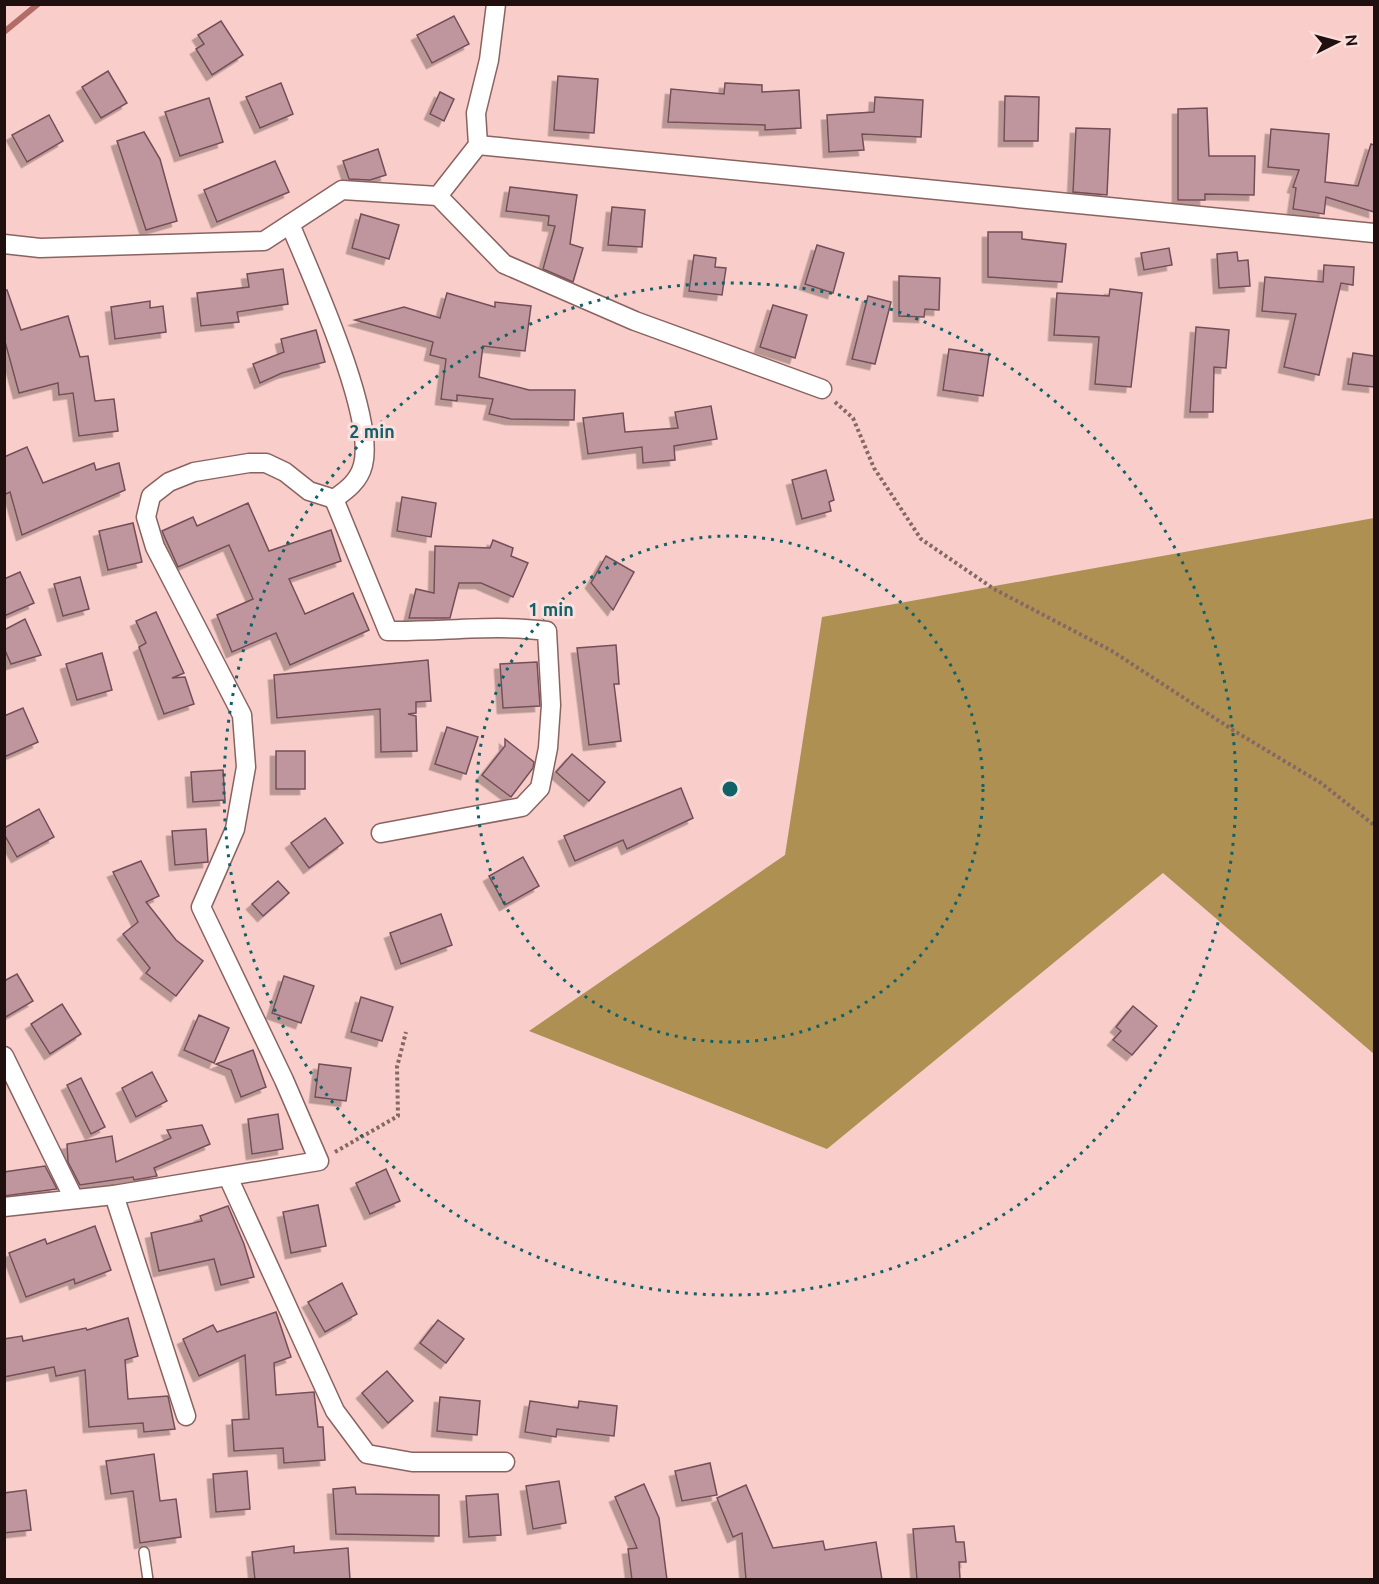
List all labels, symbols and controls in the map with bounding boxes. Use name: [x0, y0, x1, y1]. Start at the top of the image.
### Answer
north arrow: [1307, 12, 1367, 72]
text: N: [1342, 34, 1361, 47]
text: 2 min: [349, 421, 395, 441]
text: 1 min: [528, 599, 574, 619]
centre of rings: [720, 779, 740, 799]

